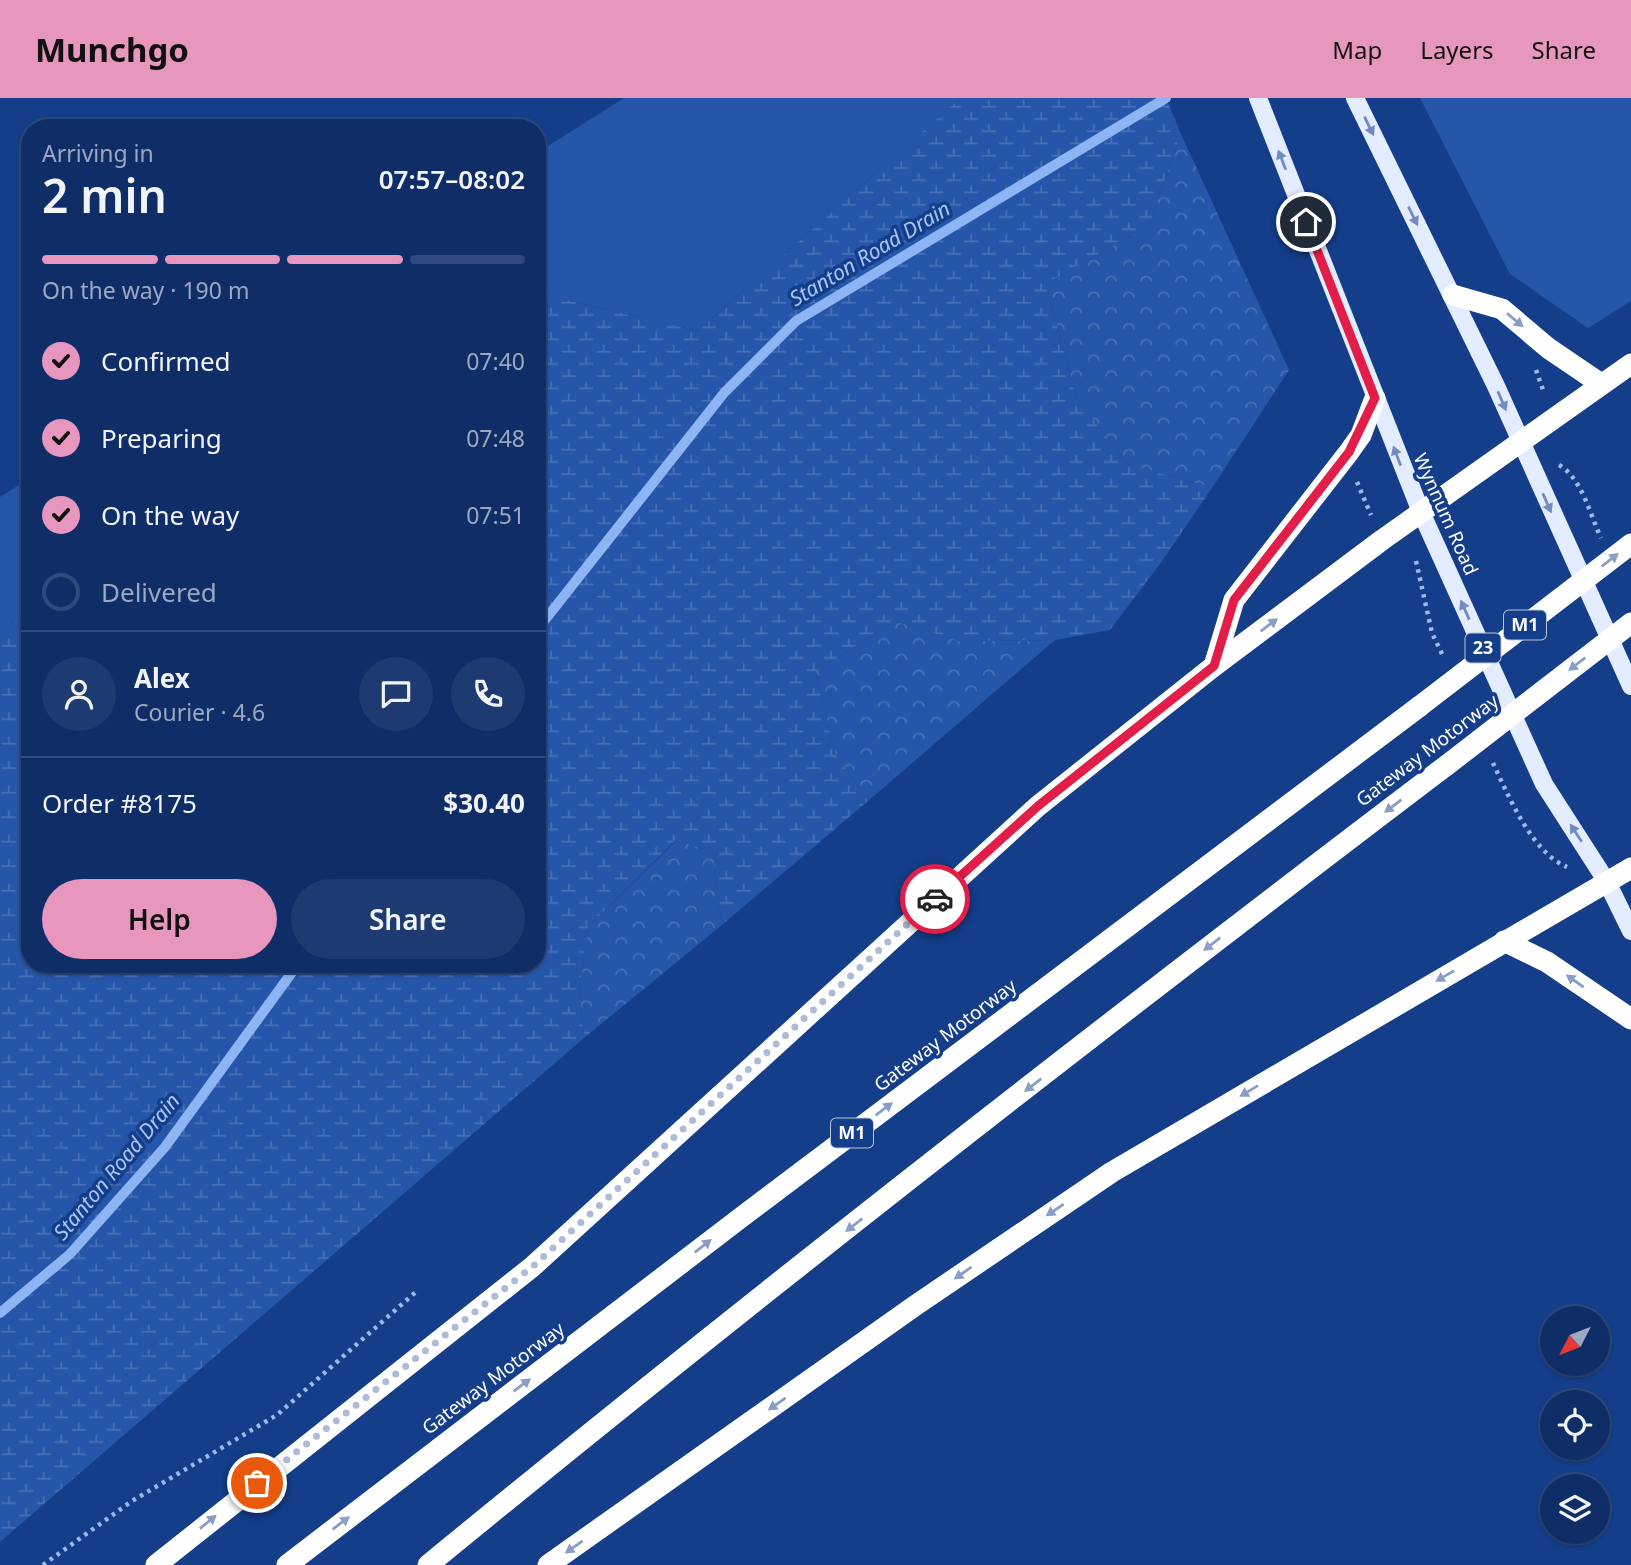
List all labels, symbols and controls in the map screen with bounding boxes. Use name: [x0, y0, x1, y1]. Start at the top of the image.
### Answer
text: Munchgo: [35, 27, 189, 72]
text: Map: [1332, 33, 1382, 66]
text: Layers: [1420, 33, 1494, 66]
text: Share: [1532, 33, 1596, 66]
one-way arrow: [1363, 116, 1375, 136]
text: Arriving in: [42, 137, 154, 169]
one-way arrow: [1276, 150, 1287, 171]
text: 07:57–08:02: [379, 161, 525, 197]
text: 2 min: [42, 164, 167, 226]
pin: [1276, 192, 1336, 252]
water label: Stanton Road Drain: [784, 194, 955, 312]
icon: home: [1287, 203, 1325, 241]
one-way arrow: [1408, 206, 1419, 226]
text: On the way · 190 m: [42, 274, 249, 306]
one-way arrow: [1505, 313, 1523, 328]
icon: check: [42, 342, 80, 380]
text: Confirmed: [101, 343, 231, 379]
text: 07:40: [466, 345, 525, 377]
one-way arrow: [1497, 391, 1508, 412]
icon: check: [42, 419, 80, 457]
text: Preparing: [101, 420, 222, 456]
text: 07:48: [466, 422, 525, 454]
one-way arrow: [1392, 445, 1403, 466]
street label: Wynnum Road: [1407, 449, 1485, 579]
one-way arrow: [1541, 493, 1552, 514]
icon: check: [42, 496, 80, 534]
text: On the way: [101, 497, 239, 533]
text: 07:51: [466, 499, 525, 531]
one-way arrow: [1600, 553, 1618, 568]
text: Delivered: [101, 574, 217, 610]
one-way arrow: [1459, 600, 1471, 620]
road number: M1: [1504, 610, 1546, 640]
one-way arrow: [1259, 618, 1278, 632]
road number: 23: [1466, 634, 1500, 662]
button: person: [42, 657, 116, 731]
button: chat: [359, 657, 433, 731]
button: phone: [451, 657, 525, 731]
one-way arrow: [1568, 657, 1586, 671]
text: Alex: [134, 660, 190, 696]
street label: Gateway Motorway: [1350, 688, 1504, 812]
text: Courier · 4.6: [134, 696, 265, 728]
text: Order #8175: [42, 785, 197, 821]
text: $30.40: [443, 785, 525, 821]
one-way arrow: [1384, 798, 1402, 813]
one-way arrow: [1569, 823, 1582, 843]
courier: [900, 864, 970, 934]
button: Help: [42, 879, 277, 959]
button: Share: [291, 879, 525, 959]
icon: car: [916, 880, 954, 918]
one-way arrow: [1203, 937, 1221, 951]
one-way arrow: [1435, 970, 1455, 982]
street label: Gateway Motorway: [868, 973, 1022, 1097]
one-way arrow: [1566, 974, 1584, 988]
one-way arrow: [1024, 1077, 1042, 1091]
one-way arrow: [1239, 1085, 1258, 1097]
water label: Stanton Road Drain: [47, 1087, 186, 1245]
one-way arrow: [875, 1102, 893, 1116]
road number: M1: [831, 1118, 873, 1148]
one-way arrow: [1046, 1203, 1064, 1217]
one-way arrow: [845, 1217, 863, 1232]
one-way arrow: [693, 1239, 711, 1254]
one-way arrow: [954, 1266, 972, 1280]
north arrow: [1540, 1306, 1610, 1376]
map controls: [1540, 1306, 1610, 1544]
street label: Gateway Motorway: [416, 1316, 570, 1440]
one-way arrow: [513, 1378, 531, 1392]
button: locate: [1540, 1390, 1610, 1460]
one-way arrow: [768, 1397, 786, 1411]
pin: [227, 1453, 287, 1513]
icon: bag: [238, 1464, 276, 1502]
button: layers: [1540, 1474, 1610, 1544]
one-way arrow: [199, 1514, 217, 1529]
one-way arrow: [332, 1516, 350, 1530]
one-way arrow: [565, 1540, 584, 1553]

